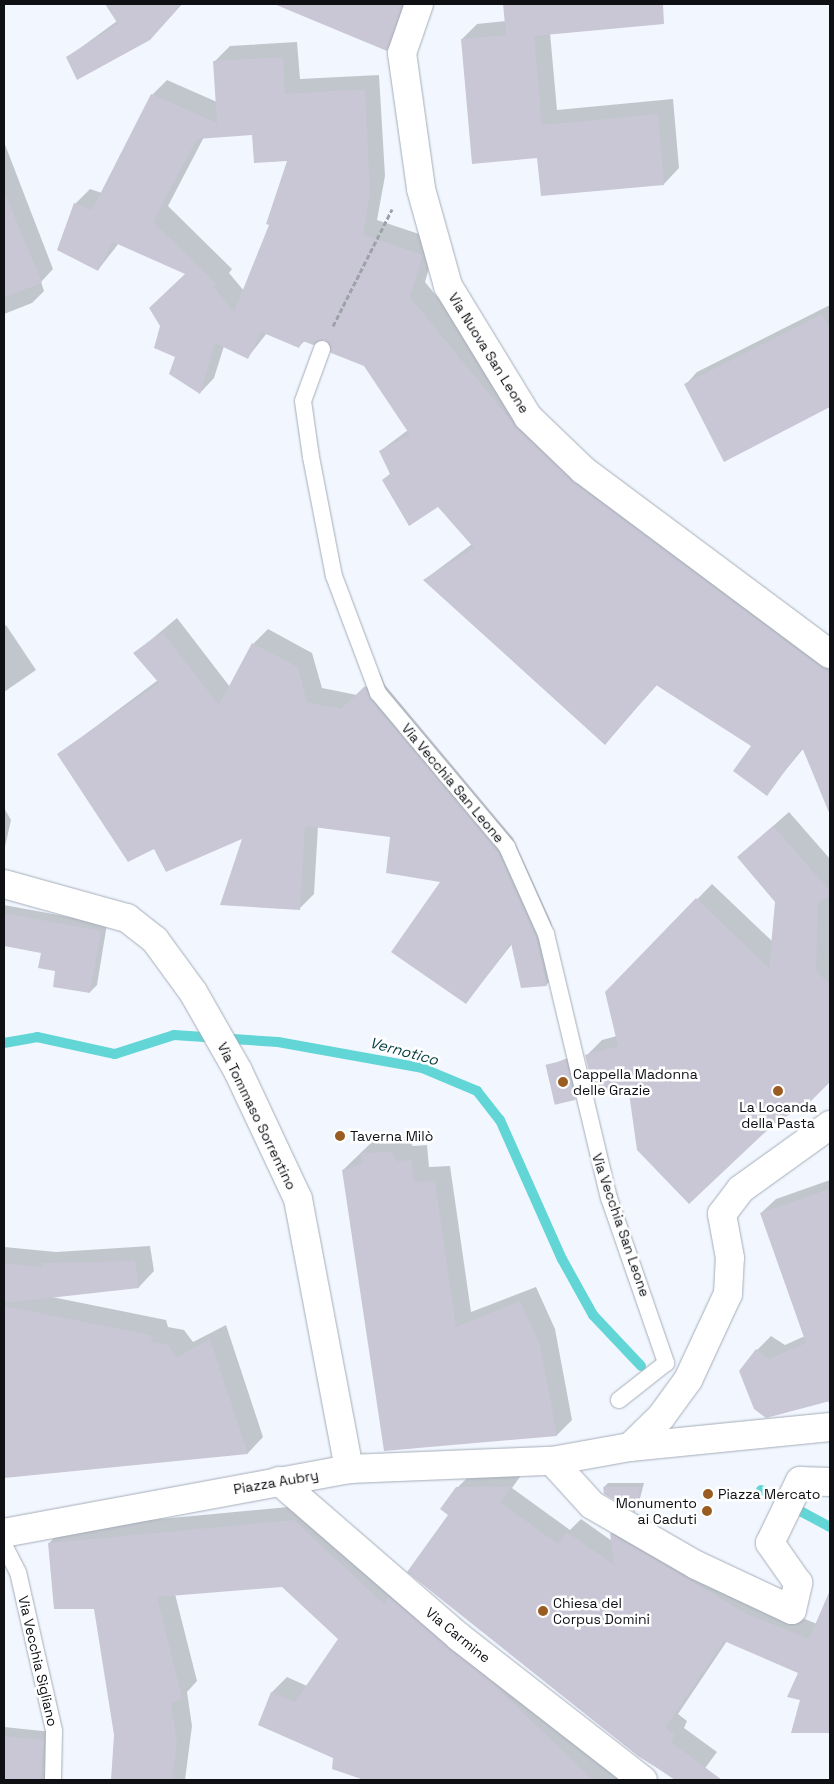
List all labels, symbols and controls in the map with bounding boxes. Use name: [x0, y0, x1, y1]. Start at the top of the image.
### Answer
street label: Via Nuova San Leone: [445, 290, 533, 416]
street label: Via Vecchia San Leone: [398, 720, 508, 846]
water label: Vernotico: [368, 1033, 440, 1069]
street label: Via Tommaso Sorrentino: [214, 1039, 300, 1193]
place label: Cappella Madonna delle Grazie: [573, 1066, 698, 1098]
marker: Cappella Madonna delle Grazie: [557, 1076, 569, 1088]
marker: La Locanda della Pasta: [772, 1085, 784, 1097]
place label: La Locanda della Pasta: [739, 1099, 817, 1132]
place label: Taverna Milò: [350, 1128, 433, 1144]
marker: Taverna Milò: [334, 1130, 346, 1142]
street label: Via Vecchia San Leone: [589, 1151, 653, 1299]
street label: Piazza Aubry: [232, 1466, 320, 1498]
place label: Piazza Mercato: [718, 1486, 820, 1502]
marker: Piazza Mercato: [702, 1488, 714, 1500]
place label: Monumento ai Caduti: [616, 1495, 697, 1528]
marker: Monumento ai Caduti: [701, 1505, 713, 1517]
street label: Via Vecchia Sigliano: [15, 1594, 61, 1728]
place label: Chiesa del Corpus Domini: [553, 1595, 650, 1628]
street label: Via Carmine: [422, 1604, 494, 1666]
marker: Chiesa del Corpus Domini: [537, 1605, 549, 1617]

